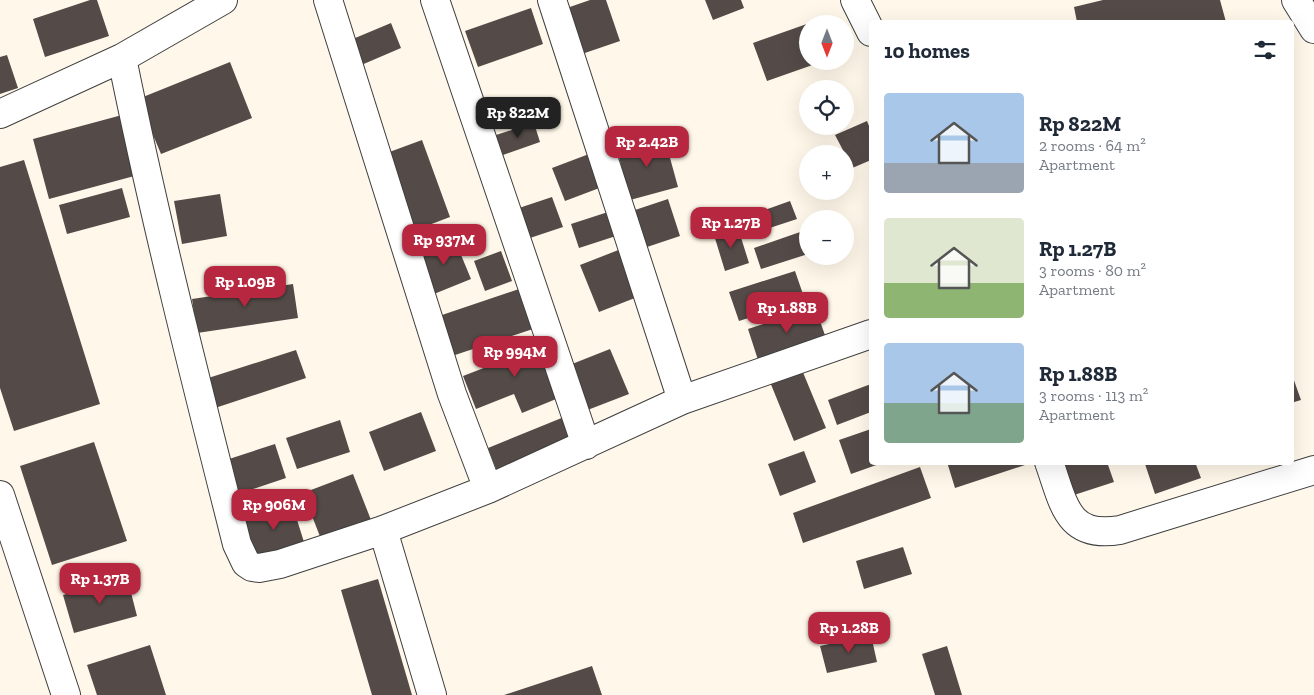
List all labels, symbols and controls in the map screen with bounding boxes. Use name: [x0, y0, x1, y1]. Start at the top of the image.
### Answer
north arrow: [799, 15, 854, 70]
map controls: [799, 15, 854, 265]
icon: filters: [1251, 36, 1279, 64]
text: 10 homes: [884, 38, 970, 63]
button: locate: [799, 80, 854, 135]
pin: Rp 822M: [472, 96, 564, 139]
text: Rp 822M: [487, 103, 549, 122]
text: Rp 822M: [1039, 111, 1121, 136]
icon: home: [924, 113, 984, 173]
pin: Rp 2.42B: [595, 126, 699, 168]
text: Rp 2.42B: [616, 132, 678, 151]
text: 2 rooms · 64 m²: [1039, 136, 1146, 155]
button: +: [799, 145, 854, 200]
text: Apartment: [1039, 155, 1115, 174]
pin: Rp 1.27B: [679, 206, 783, 249]
button: −: [799, 210, 854, 265]
text: Rp 1.27B: [702, 213, 760, 232]
pin: Rp 937M: [398, 224, 490, 266]
text: Rp 937M: [413, 230, 475, 249]
text: Rp 1.27B: [1039, 236, 1116, 261]
icon: home: [924, 238, 984, 298]
text: 3 rooms · 80 m²: [1039, 261, 1146, 280]
pin: Rp 1.09B: [193, 266, 297, 308]
text: Rp 1.09B: [215, 272, 275, 291]
text: Apartment: [1039, 280, 1115, 299]
pin: Rp 1.88B: [735, 292, 839, 334]
text: Rp 1.88B: [757, 298, 817, 317]
pin: Rp 994M: [469, 336, 561, 378]
text: Rp 994M: [484, 342, 546, 361]
text: Rp 1.88B: [1039, 361, 1117, 386]
icon: home: [924, 363, 984, 423]
text: 3 rooms · 113 m²: [1039, 386, 1148, 405]
text: Apartment: [1039, 405, 1115, 424]
pin: Rp 906M: [228, 488, 320, 531]
text: Rp 906M: [242, 495, 306, 514]
pin: Rp 1.37B: [48, 562, 152, 605]
text: Rp 1.37B: [71, 569, 129, 588]
pin: Rp 1.28B: [797, 612, 901, 654]
text: Rp 1.28B: [819, 618, 879, 637]

